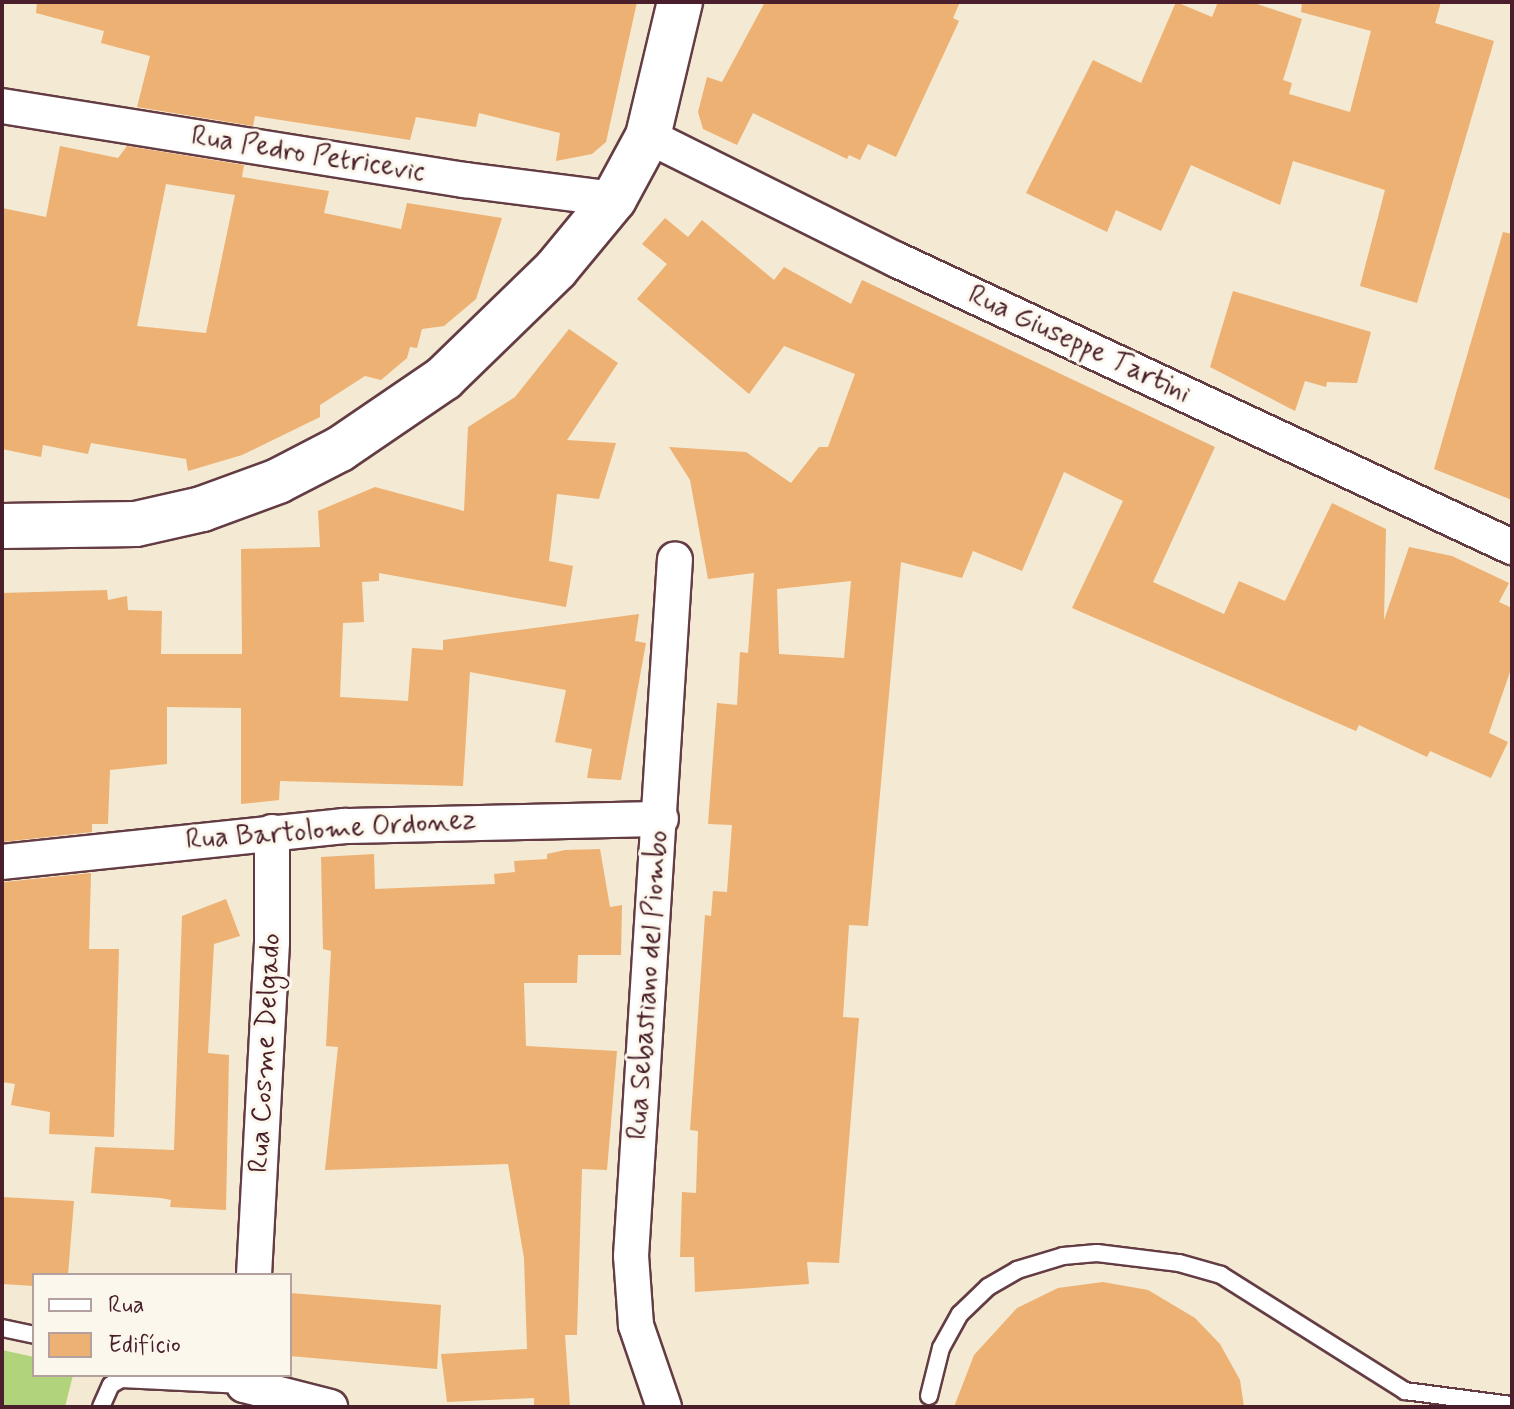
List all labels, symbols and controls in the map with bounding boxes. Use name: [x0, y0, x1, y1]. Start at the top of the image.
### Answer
street label: Rua Pedro Petricevic: [189, 120, 427, 190]
street label: Rua Giuseppe Tartini: [967, 281, 1191, 409]
street label: Rua Bartolome Ordonez: [186, 804, 476, 858]
street label: Rua Sebastiano del Piombo: [621, 830, 677, 1140]
street label: Rua Cosme Delgado: [243, 935, 289, 1171]
legend: [32, 1273, 292, 1377]
text: Rua: [108, 1290, 145, 1321]
text: Edifício: [108, 1330, 181, 1361]

